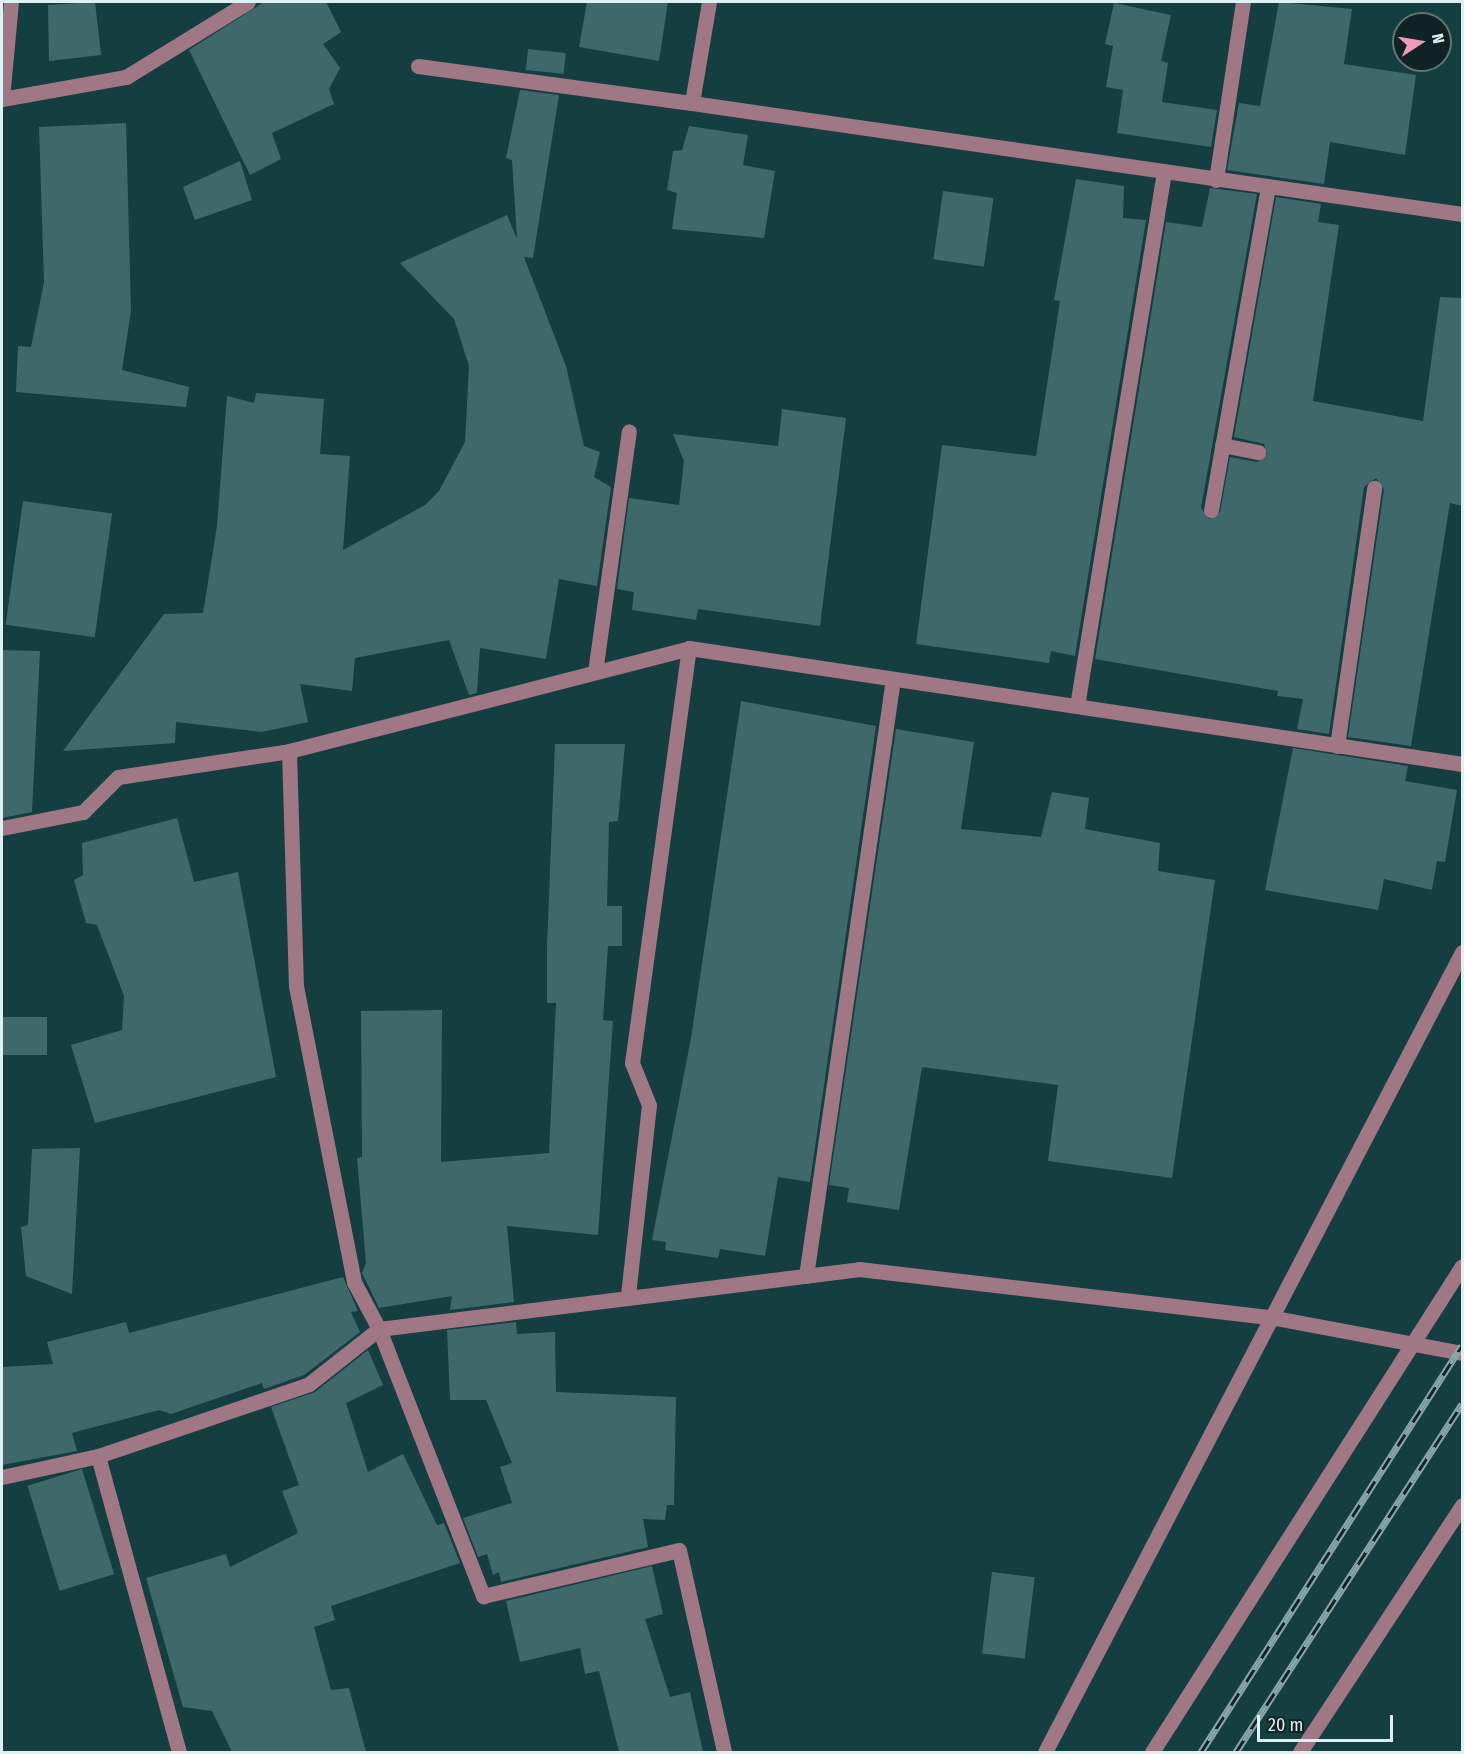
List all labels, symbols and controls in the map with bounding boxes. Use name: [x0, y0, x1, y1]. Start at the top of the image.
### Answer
north arrow: [1392, 12, 1452, 72]
text: N: [1428, 32, 1448, 45]
scale bar: [1260, 1703, 1396, 1741]
text: 20 m: [1268, 1714, 1303, 1736]

